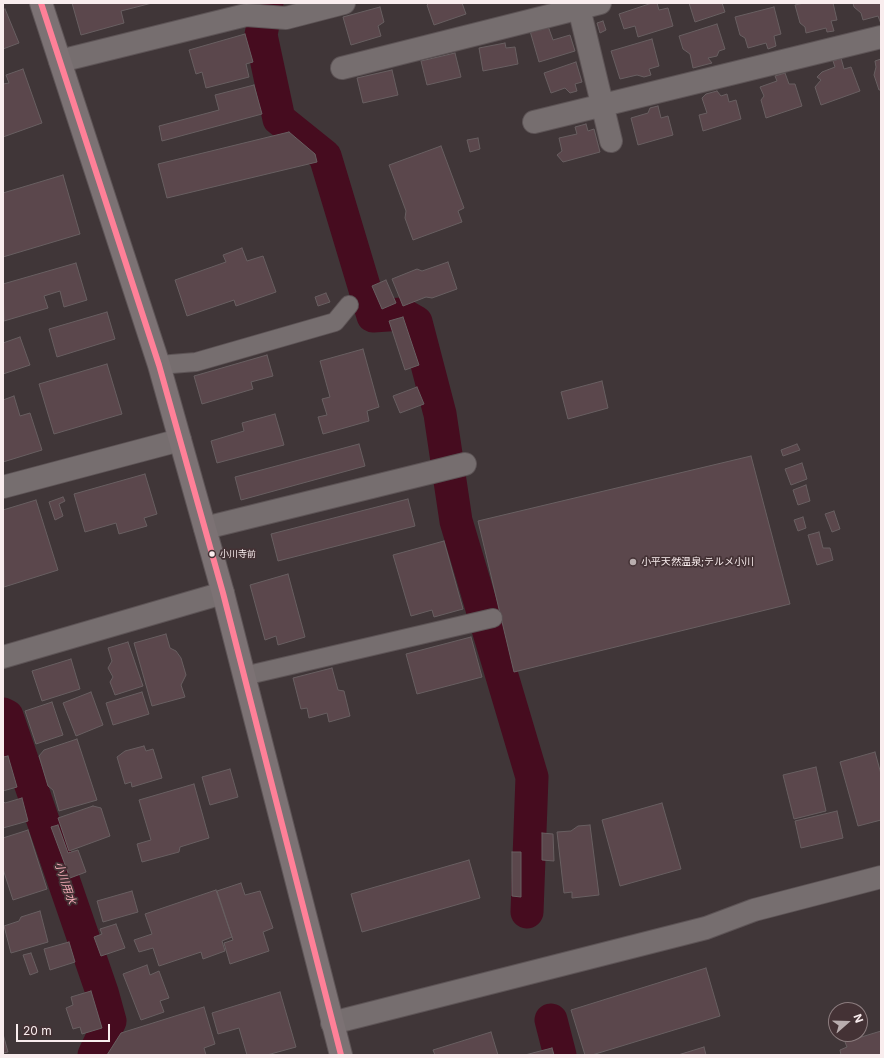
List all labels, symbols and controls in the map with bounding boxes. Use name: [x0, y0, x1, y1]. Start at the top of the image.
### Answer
marker: 小川寺前: [207, 549, 217, 559]
place label: 小川寺前: [220, 549, 256, 559]
place label: 小平天然温泉;テルメ小川: [641, 556, 754, 568]
marker: 小平天然温泉;テルメ小川: [628, 557, 638, 567]
water label: 小川用水: [52, 860, 78, 906]
north arrow: [828, 1002, 868, 1042]
text: N: [850, 1012, 866, 1025]
scale bar: [18, 1016, 112, 1042]
text: 20 m: [23, 1023, 52, 1038]

